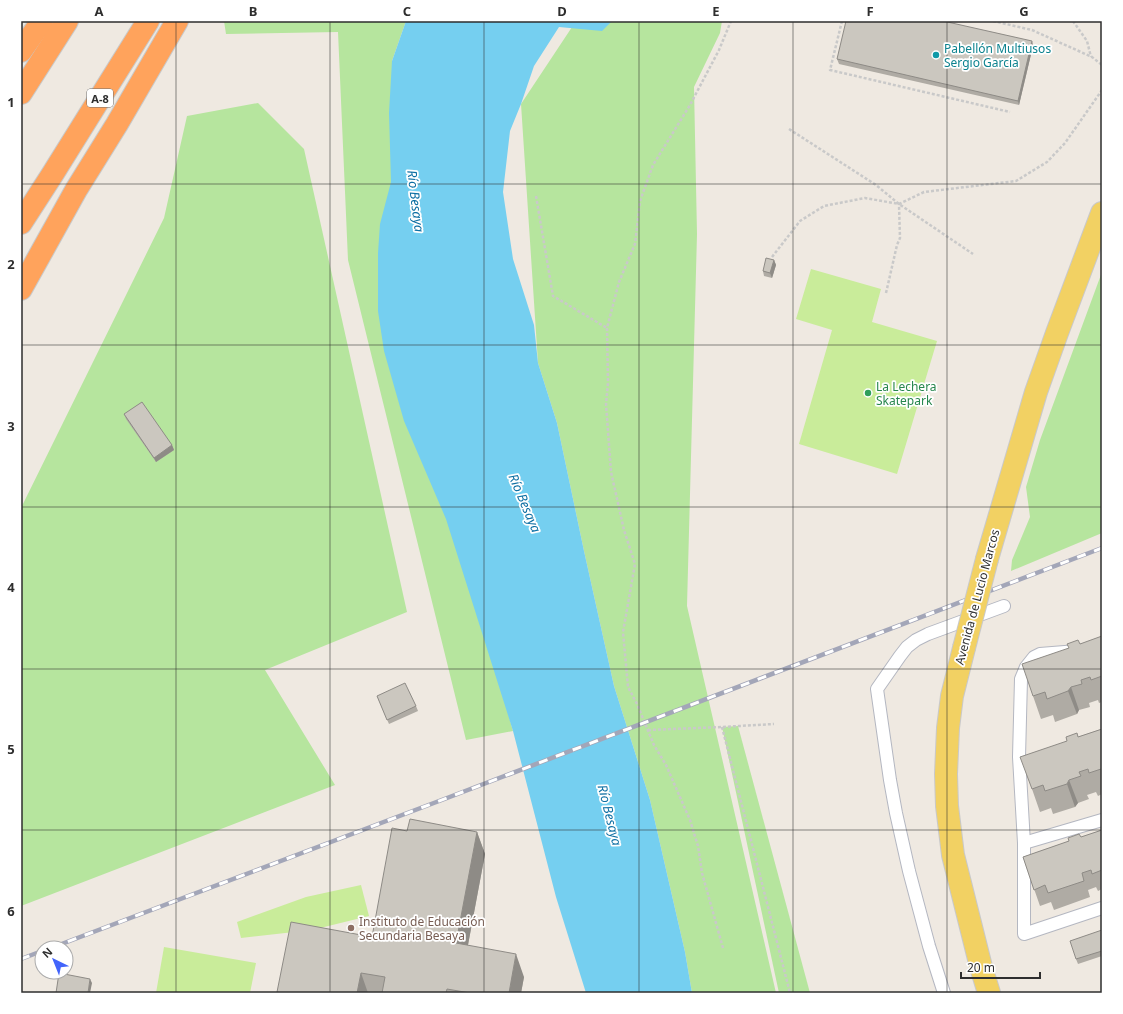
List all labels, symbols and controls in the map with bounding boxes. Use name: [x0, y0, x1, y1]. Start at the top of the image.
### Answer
text: A: [95, 2, 104, 20]
text: B: [249, 2, 257, 20]
text: C: [403, 2, 411, 20]
text: D: [557, 2, 567, 20]
text: E: [712, 2, 720, 20]
text: F: [866, 2, 874, 20]
text: G: [1019, 2, 1029, 20]
place label: Pabellón Multiusos Sergio García: [944, 40, 1051, 71]
marker: Pabellón Multiusos Sergio García: [931, 50, 941, 60]
road number: A-8: [87, 89, 113, 107]
text: 1: [7, 93, 15, 111]
water label: Río Besaya: [403, 169, 429, 234]
text: 2: [7, 255, 15, 273]
place label: La Lechera Skatepark: [876, 378, 937, 409]
marker: La Lechera Skatepark: [863, 388, 873, 398]
text: 3: [7, 417, 15, 435]
water label: Río Besaya: [505, 471, 546, 536]
street label: Avenida de Lucio Marcos: [951, 527, 1003, 667]
text: 4: [7, 578, 15, 596]
text: 5: [7, 740, 15, 758]
water label: Río Besaya: [594, 783, 626, 848]
text: 6: [7, 902, 15, 920]
place label: Instituto de Educación Secundaria Besaya: [359, 913, 485, 944]
marker: Instituto de Educación Secundaria Besaya: [346, 923, 356, 933]
north arrow: [34, 940, 74, 980]
text: N: [38, 944, 55, 961]
scale bar: [961, 954, 1040, 980]
text: 20 m: [967, 959, 995, 976]

